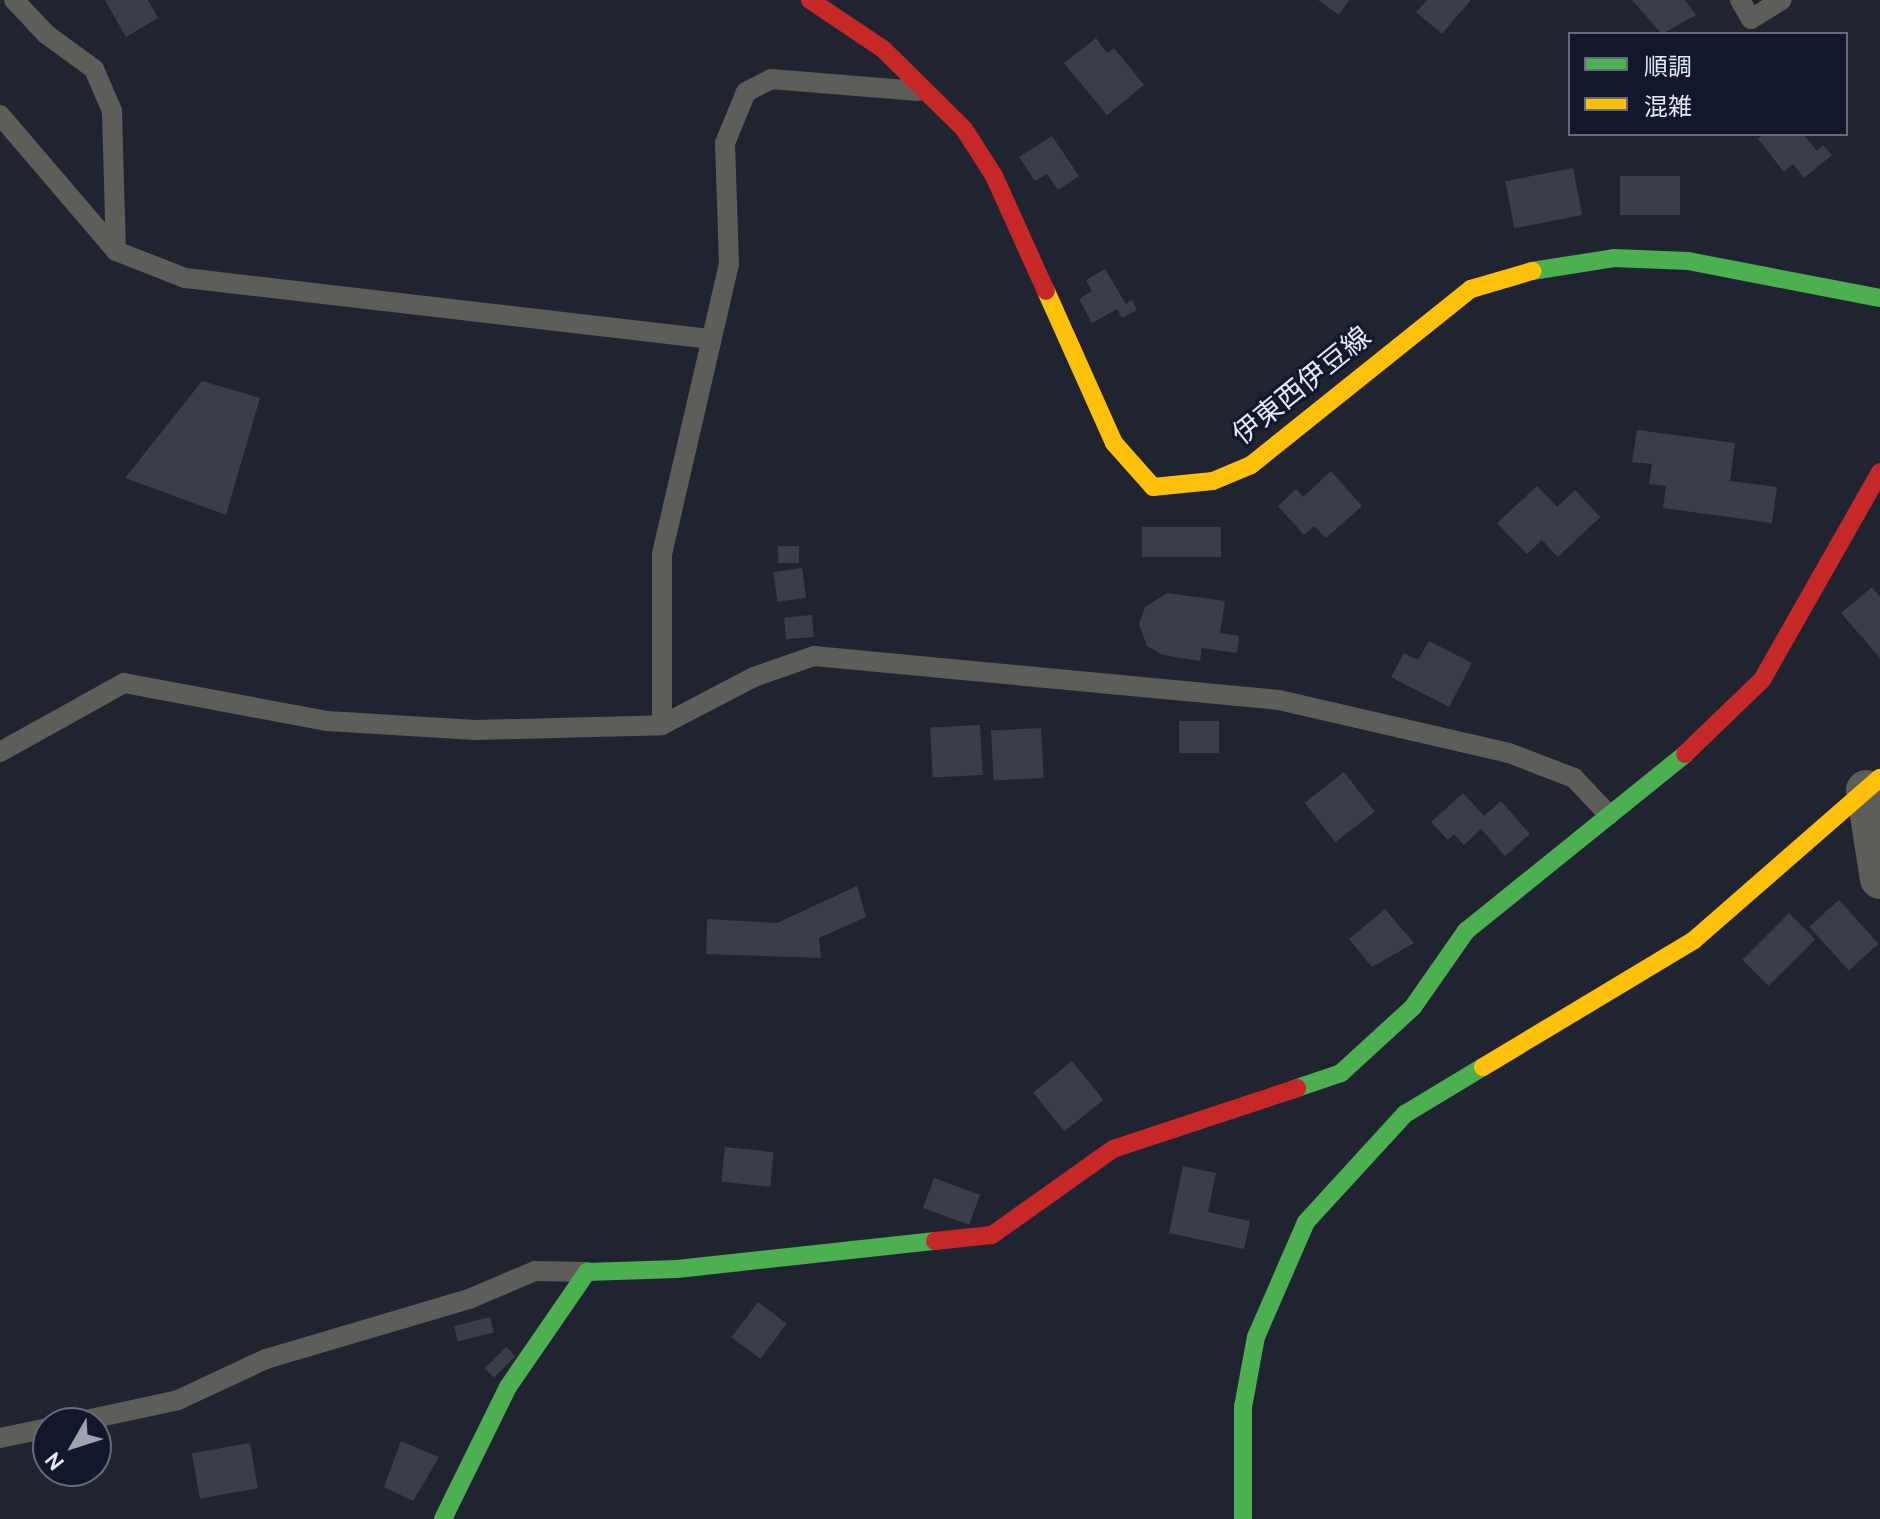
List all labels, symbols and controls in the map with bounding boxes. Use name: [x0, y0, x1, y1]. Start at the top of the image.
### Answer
legend: [1568, 32, 1848, 136]
text: 順調: [1644, 52, 1692, 81]
text: 混雑: [1644, 92, 1692, 121]
street label: 伊東西伊豆線: [1225, 319, 1377, 451]
north arrow: [32, 1407, 112, 1487]
text: N: [39, 1447, 70, 1476]

